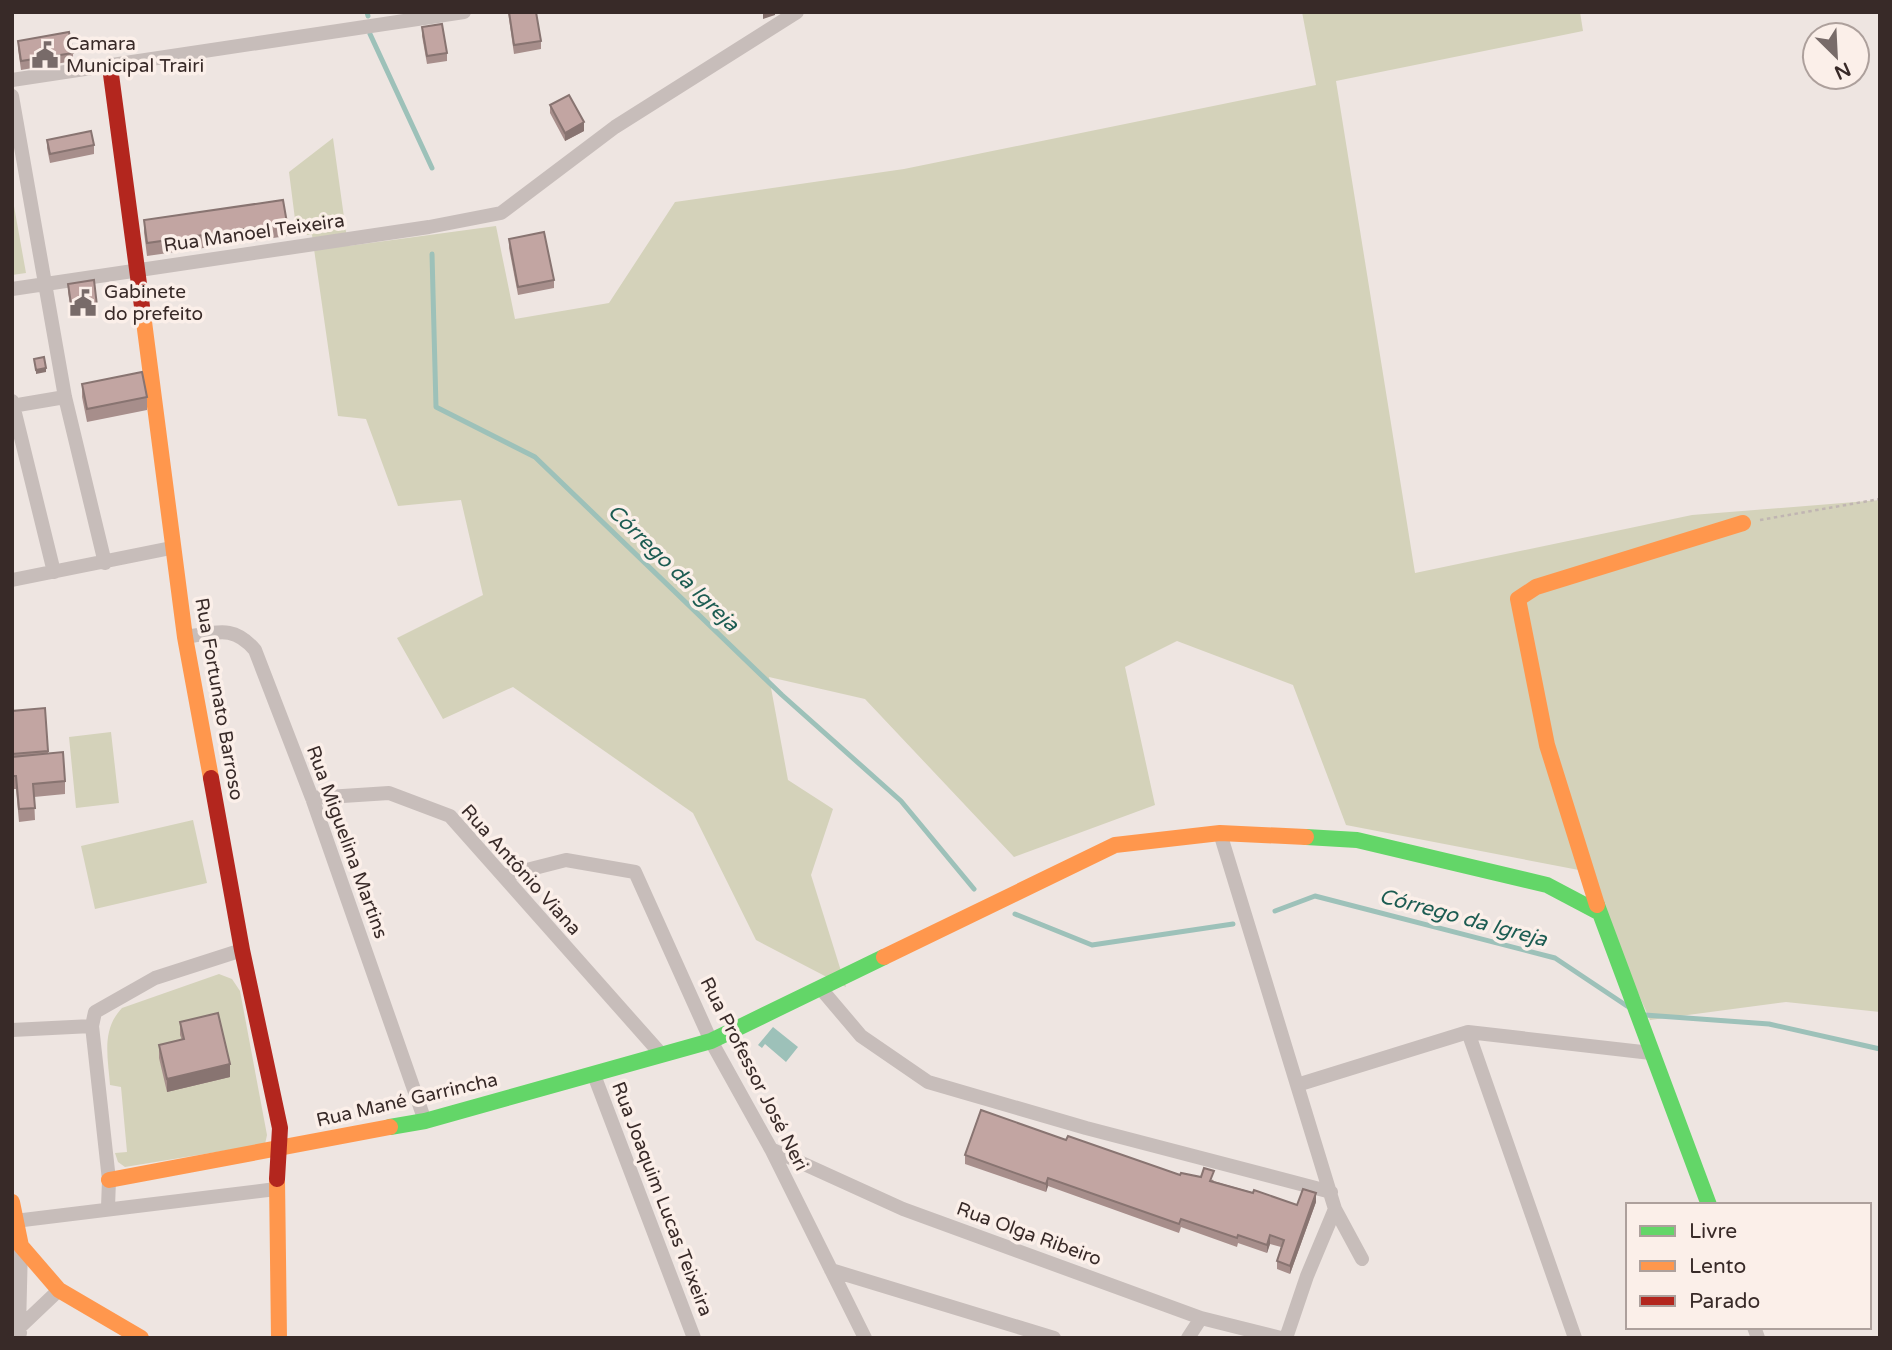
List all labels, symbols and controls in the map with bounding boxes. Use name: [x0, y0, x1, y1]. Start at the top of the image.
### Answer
north arrow: [1801, 21, 1871, 91]
place label: Camara Municipal Trairi: [66, 33, 204, 77]
public building icon: Camara Municipal Trairi: [30, 40, 60, 70]
text: N: [1831, 57, 1854, 84]
street label: Rua Manoel Teixeira: [162, 209, 346, 257]
place label: Gabinete do prefeito: [104, 281, 203, 325]
public building icon: Gabinete do prefeito: [68, 288, 98, 318]
water label: Córrego da Igreja: [602, 499, 745, 638]
street label: Rua Fortunato Barroso: [190, 596, 248, 802]
street label: Rua Miguelina Martins: [302, 743, 392, 941]
street label: Rua Antônio Viana: [457, 800, 585, 940]
water label: Córrego da Igreja: [1377, 884, 1551, 953]
street label: Rua Professor José Neri: [696, 974, 812, 1174]
street label: Rua Mané Garrincha: [314, 1068, 500, 1132]
street label: Rua Joaquim Lucas Teixeira: [607, 1079, 717, 1319]
street label: Rua Olga Ribeiro: [954, 1198, 1104, 1270]
legend: [1626, 1203, 1871, 1329]
text: Livre: [1689, 1219, 1737, 1244]
text: Lento: [1689, 1254, 1746, 1279]
text: Parado: [1689, 1289, 1760, 1314]

